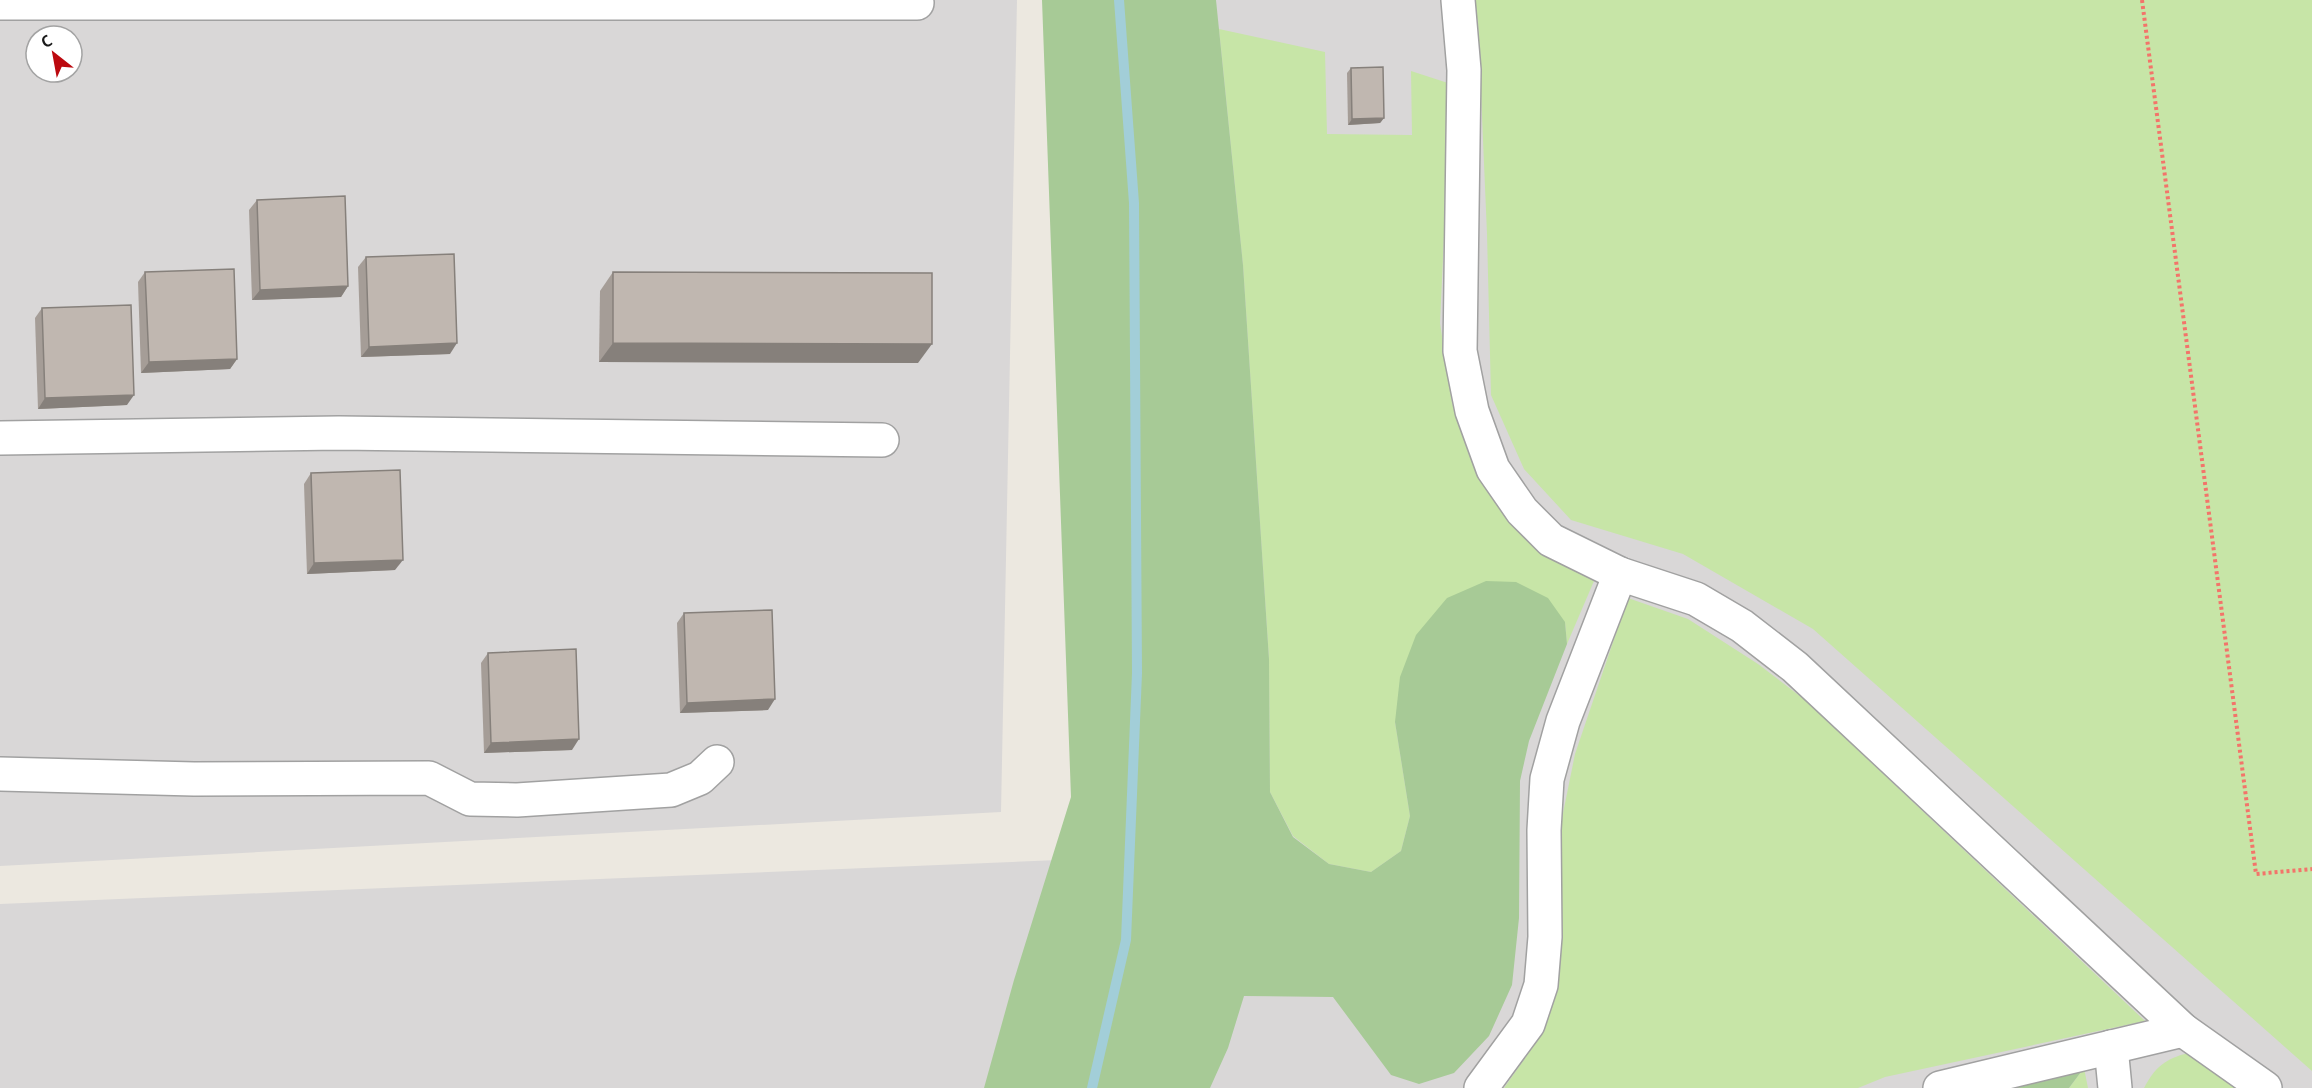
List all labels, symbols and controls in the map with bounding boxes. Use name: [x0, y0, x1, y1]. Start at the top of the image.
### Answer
north arrow: [24, 24, 84, 84]
text: С: [37, 30, 55, 52]

